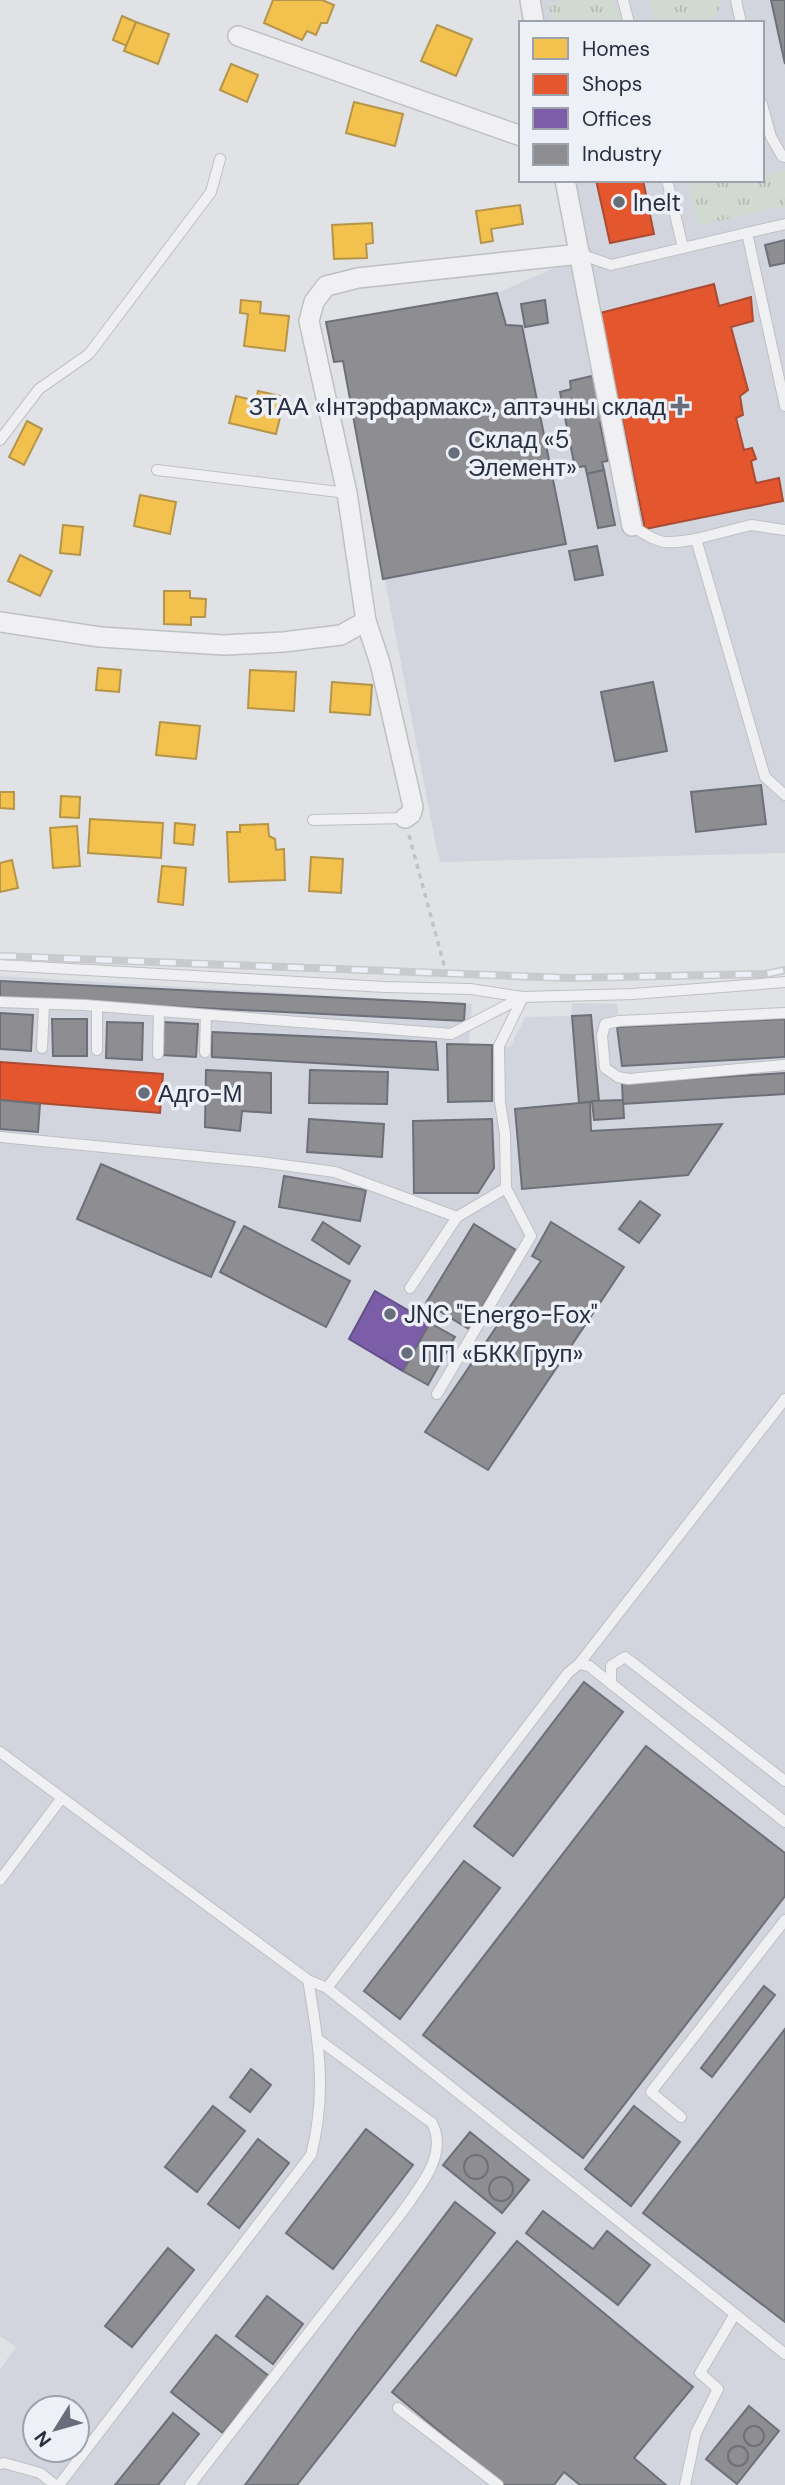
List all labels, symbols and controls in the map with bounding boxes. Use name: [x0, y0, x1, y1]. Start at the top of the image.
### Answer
legend: [519, 21, 764, 182]
text: Homes: [582, 35, 650, 63]
text: Shops: [582, 70, 642, 98]
text: Offices: [582, 105, 652, 133]
text: Industry: [582, 140, 662, 168]
place label: Inelt: [633, 187, 681, 218]
marker: Inelt: [611, 194, 627, 210]
place label: ЗТАА «Інтэрфармакс», аптэчны склад: [249, 391, 666, 422]
marker: ЗТАА «Інтэрфармакс», аптэчны склад: [672, 398, 688, 414]
place label: Склад «5 Элемент»: [468, 424, 577, 483]
marker: Склад «5 Элемент»: [446, 445, 462, 461]
place label: Адго-М: [158, 1078, 243, 1109]
marker: Адго-М: [136, 1085, 152, 1101]
place label: JNC "Energo-Fox": [404, 1299, 598, 1330]
marker: JNC "Energo-Fox": [382, 1306, 398, 1322]
place label: ПП «БКК Груп»: [421, 1338, 583, 1369]
marker: ПП «БКК Груп»: [399, 1345, 415, 1361]
north arrow: [21, 2394, 91, 2464]
text: N: [29, 2426, 57, 2452]

